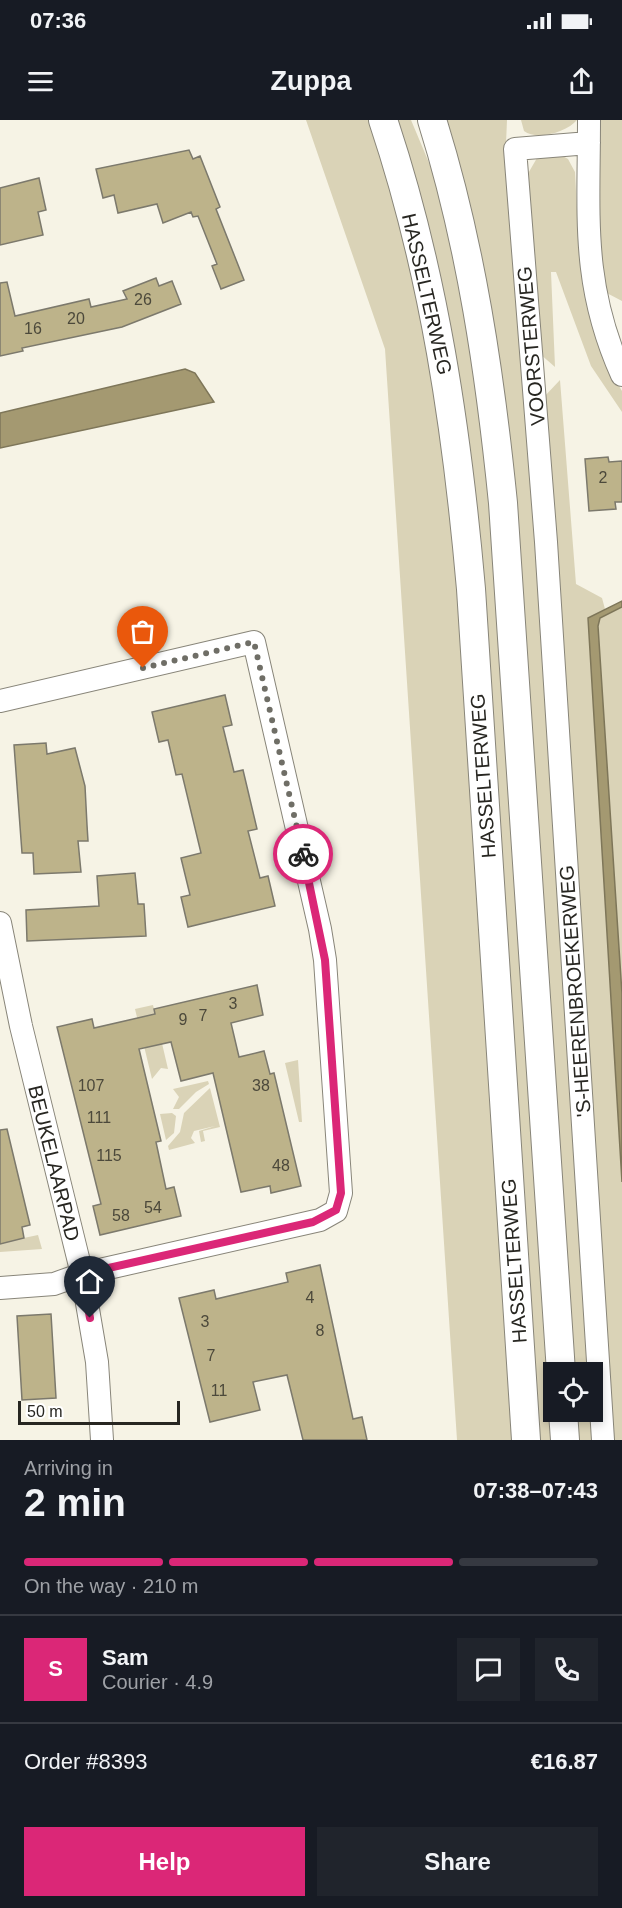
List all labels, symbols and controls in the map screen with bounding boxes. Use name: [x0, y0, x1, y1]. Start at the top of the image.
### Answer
text: 07:36: [30, 8, 86, 33]
icon: menu: [24, 65, 57, 98]
icon: share: [565, 65, 598, 98]
text: Zuppa: [271, 66, 352, 96]
street label: HASSELTERWEG: [398, 211, 456, 377]
street label: VOORSTERWEG: [513, 266, 549, 426]
house number: 26: [134, 291, 152, 308]
house number: 20: [67, 310, 85, 327]
house number: 16: [24, 320, 42, 337]
house number: 2: [599, 469, 608, 486]
pin: [117, 606, 168, 668]
icon: bag: [126, 615, 159, 648]
street label: HASSELTERWEG: [466, 693, 500, 859]
courier: [273, 824, 333, 884]
icon: bike: [287, 838, 320, 871]
street label: 'S-HEERENBROEKERWEG: [555, 864, 595, 1118]
house number: 3: [229, 995, 238, 1012]
house number: 7: [199, 1007, 208, 1024]
house number: 9: [179, 1011, 188, 1028]
house number: 107: [78, 1077, 104, 1094]
house number: 38: [252, 1077, 270, 1094]
street label: BEUKELAARPAD: [24, 1083, 84, 1243]
house number: 111: [87, 1109, 111, 1126]
house number: 115: [96, 1147, 122, 1164]
house number: 48: [272, 1157, 290, 1174]
street label: HASSELTERWEG: [497, 1178, 531, 1344]
house number: 54: [144, 1199, 162, 1216]
house number: 58: [112, 1207, 130, 1224]
pin: [64, 1256, 115, 1318]
icon: home: [73, 1265, 106, 1298]
house number: 4: [306, 1289, 315, 1306]
house number: 3: [201, 1313, 210, 1330]
house number: 8: [316, 1322, 325, 1339]
house number: 7: [207, 1347, 216, 1364]
map controls: [543, 1362, 603, 1422]
button: locate: [543, 1362, 603, 1422]
house number: 11: [211, 1382, 227, 1399]
scale bar: [18, 1398, 180, 1426]
text: 50 m: [27, 1403, 63, 1420]
text: Arriving in: [24, 1457, 113, 1479]
text: 07:38–07:43: [473, 1478, 598, 1503]
text: 2 min: [24, 1481, 126, 1524]
text: On the way · 210 m: [24, 1575, 199, 1597]
button: chat: [457, 1638, 520, 1701]
button: phone: [535, 1638, 598, 1701]
text: Sam: [102, 1645, 148, 1670]
text: S: [48, 1656, 63, 1681]
text: Courier · 4.9: [102, 1671, 213, 1693]
text: Order #8393: [24, 1749, 148, 1774]
text: €16.87: [531, 1749, 598, 1774]
button: Help: [24, 1827, 305, 1896]
button: Share: [317, 1827, 598, 1896]

